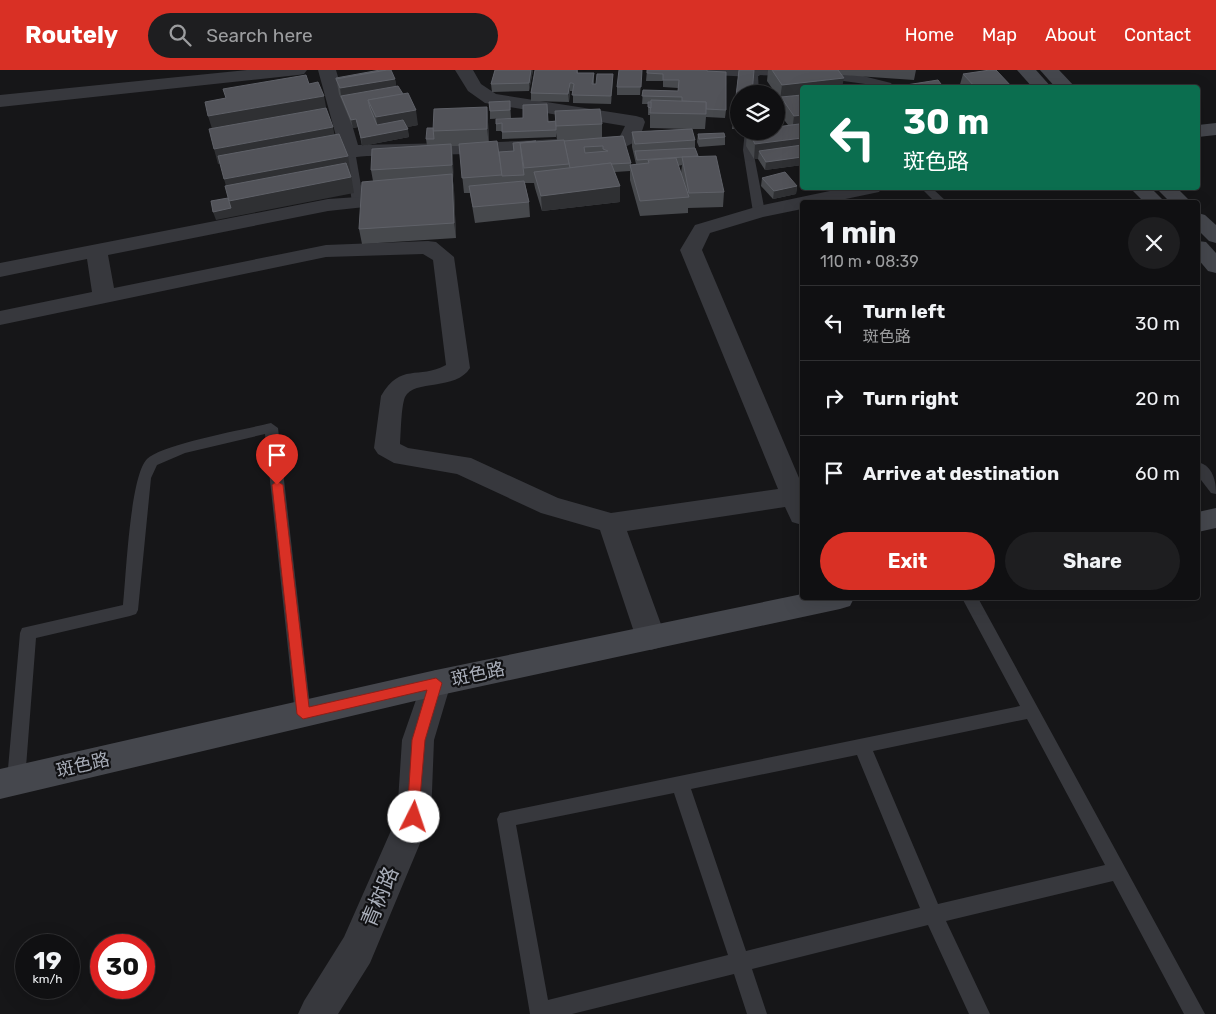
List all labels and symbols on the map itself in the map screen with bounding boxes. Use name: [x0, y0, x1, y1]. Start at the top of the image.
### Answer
pin: [256, 434, 298, 485]
street label: 斑色路: [449, 658, 507, 690]
street label: 斑色路: [54, 748, 112, 782]
position arrow: [387, 790, 439, 842]
street label: 青树路: [356, 863, 403, 931]
speed limit sign: 30: [90, 934, 155, 999]

